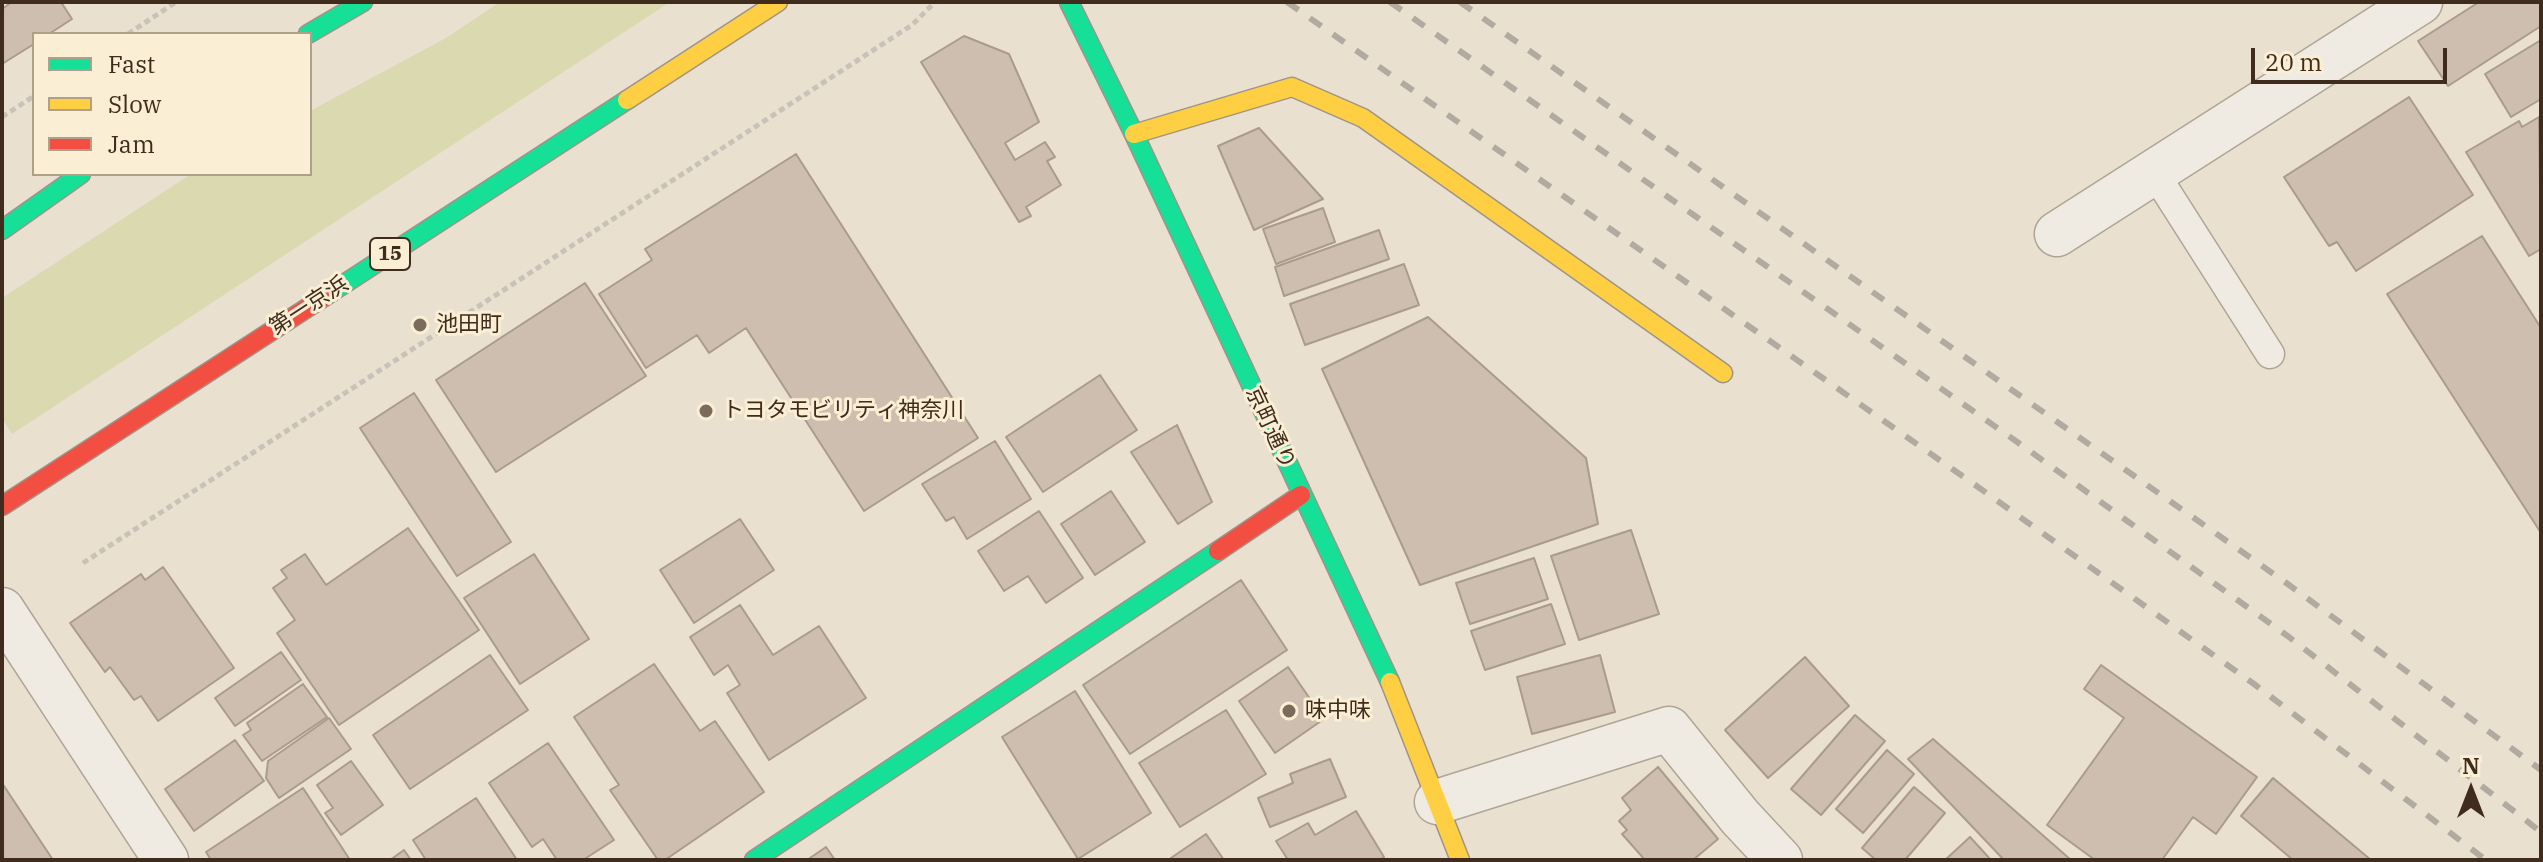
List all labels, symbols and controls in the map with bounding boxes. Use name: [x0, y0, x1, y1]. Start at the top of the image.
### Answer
legend: [32, 32, 312, 176]
scale bar: [2255, 32, 2451, 82]
text: 20 m: [2265, 46, 2322, 78]
text: Fast: [108, 48, 155, 80]
text: Slow: [108, 88, 161, 120]
text: Jam: [108, 128, 155, 160]
road number: 15: [370, 238, 410, 270]
street label: 第一京浜: [265, 271, 353, 341]
place label: 池田町: [436, 312, 502, 338]
marker: 池田町: [411, 316, 429, 334]
street label: 京町通り: [1239, 383, 1301, 473]
place label: トヨタモビリティ神奈川: [722, 398, 964, 424]
marker: トヨタモビリティ神奈川: [697, 402, 715, 420]
place label: 味中味: [1305, 698, 1371, 724]
marker: 味中味: [1280, 702, 1298, 720]
north arrow: [2431, 750, 2511, 830]
text: N: [2462, 751, 2480, 780]

